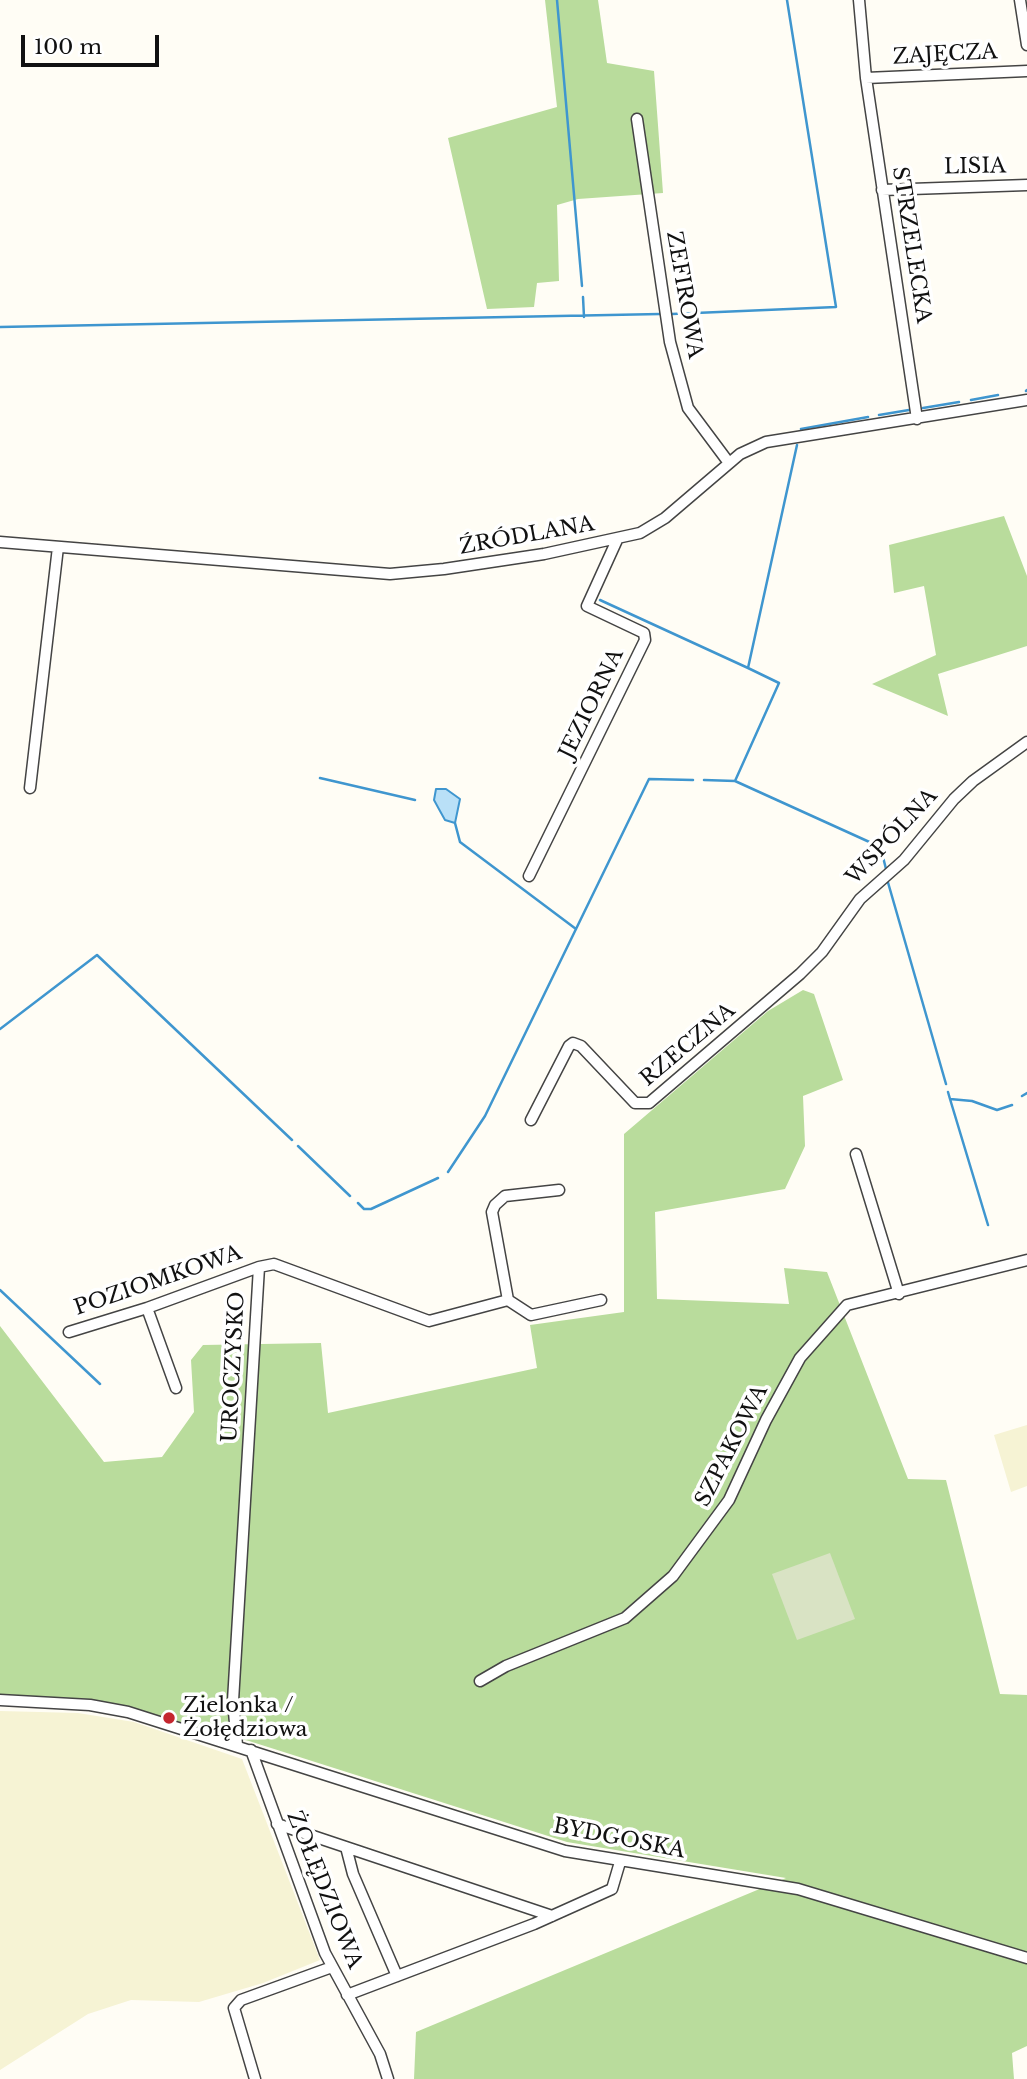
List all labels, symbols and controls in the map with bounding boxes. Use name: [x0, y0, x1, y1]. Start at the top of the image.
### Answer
scale bar: [24, 21, 163, 65]
text: 100 m: [34, 34, 102, 60]
street label: ZAJĘCZA: [892, 40, 998, 70]
street label: LISIA: [944, 154, 1006, 180]
street label: STRZELECKA: [886, 165, 936, 325]
street label: ZEFIROWA: [660, 229, 708, 361]
street label: ŹRÓDLANA: [458, 512, 596, 560]
street label: JEZIORNA: [555, 645, 629, 763]
street label: WSPÓLNA: [841, 784, 943, 890]
street label: RZECZNA: [636, 998, 740, 1092]
street label: POZIOMKOWA: [71, 1241, 245, 1321]
street label: UROCZYSKO: [217, 1291, 251, 1443]
street label: SZPAKOWA: [691, 1381, 773, 1511]
place label: Zielonka / Żołędziowa: [183, 1693, 307, 1743]
marker: Zielonka / Żołędziowa: [161, 1710, 177, 1726]
street label: ŻOŁĘDZIOWA: [281, 1807, 367, 1973]
street label: BYDGOSKA: [551, 1814, 687, 1864]

